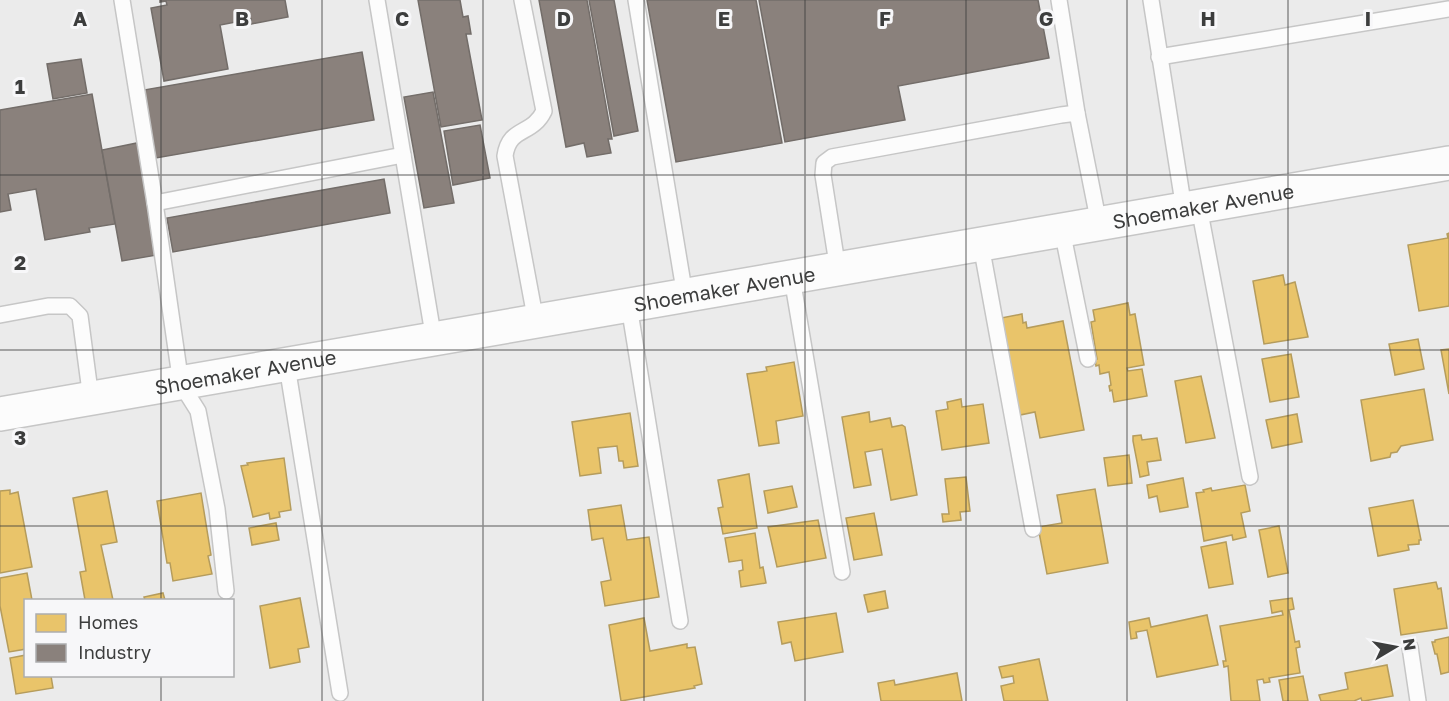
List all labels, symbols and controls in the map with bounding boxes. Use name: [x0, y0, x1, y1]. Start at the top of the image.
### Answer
text: A: [73, 6, 87, 30]
text: B: [235, 6, 249, 30]
text: C: [395, 6, 409, 30]
text: D: [557, 6, 571, 30]
text: E: [718, 6, 730, 30]
text: F: [879, 6, 891, 30]
text: G: [1039, 6, 1053, 30]
text: H: [1200, 6, 1216, 30]
text: I: [1365, 6, 1371, 30]
text: 1: [15, 74, 25, 98]
street label: Shoemaker Avenue: [1111, 178, 1296, 233]
text: 2: [14, 250, 26, 274]
street label: Shoemaker Avenue: [632, 261, 817, 316]
street label: Shoemaker Avenue: [153, 344, 338, 399]
text: 3: [14, 425, 26, 449]
legend: [24, 599, 234, 677]
text: Homes: [78, 611, 138, 633]
north arrow: [1365, 617, 1425, 677]
text: N: [1399, 637, 1421, 652]
text: Industry: [78, 641, 151, 663]

